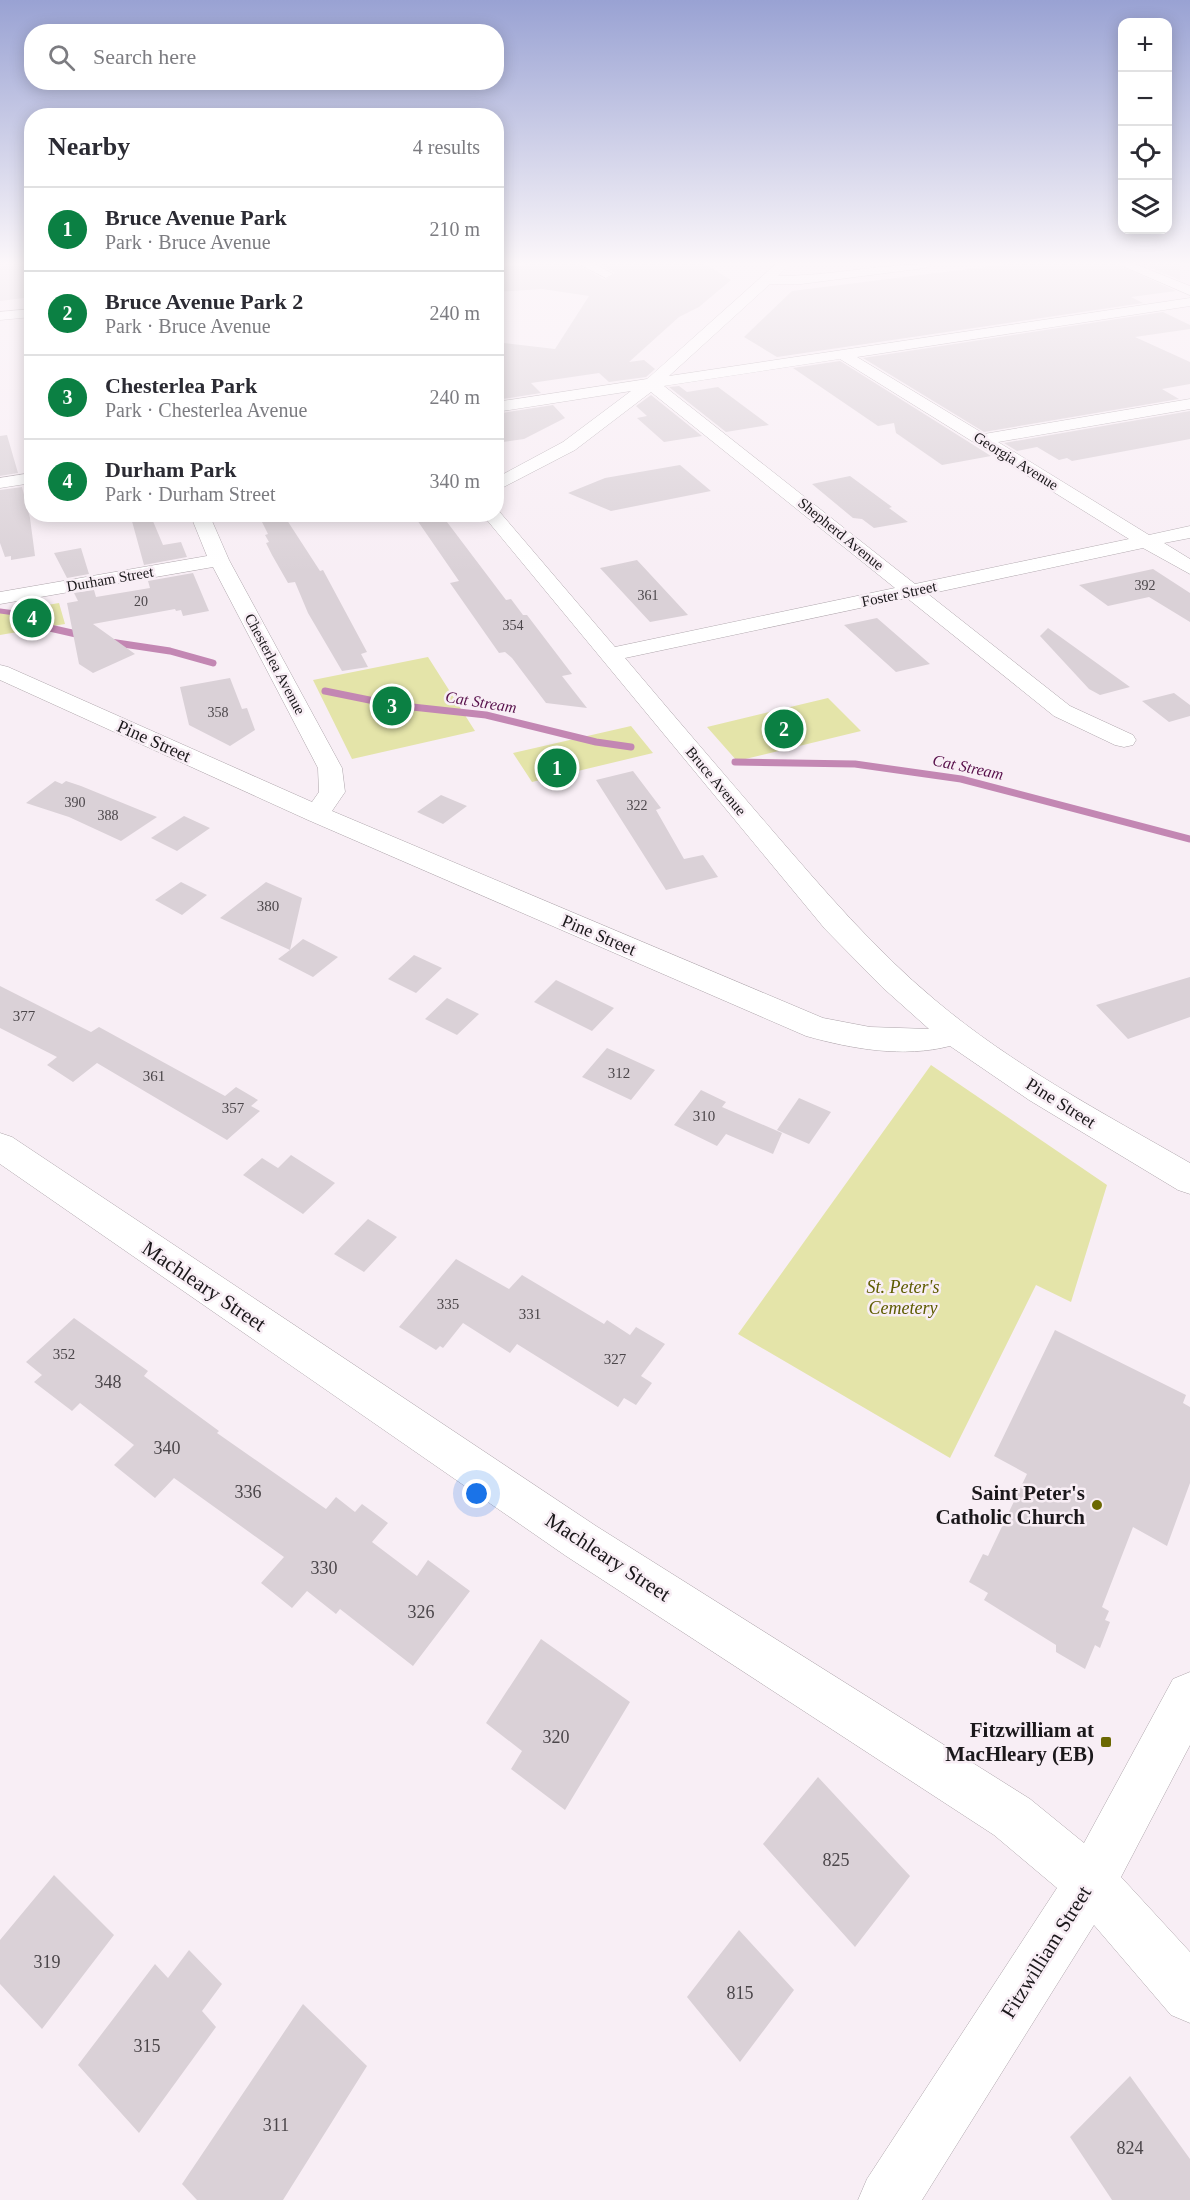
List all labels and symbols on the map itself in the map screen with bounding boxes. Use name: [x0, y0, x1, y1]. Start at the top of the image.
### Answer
street label: Georgia Avenue: [971, 429, 1061, 494]
street label: Shepherd Avenue: [795, 495, 887, 574]
street label: Durham Street: [65, 563, 155, 595]
street label: Foster Street: [860, 578, 939, 610]
house number: 392: [1135, 578, 1156, 593]
house number: 361: [638, 588, 659, 603]
house number: 20: [134, 594, 148, 609]
pin: 4: [12, 596, 51, 640]
street label: Chesterlea Avenue: [242, 611, 308, 717]
house number: 354: [503, 618, 524, 633]
pin: 3: [372, 684, 412, 728]
water label: Cat Stream: [444, 688, 518, 716]
house number: 358: [208, 705, 229, 720]
pin: 2: [764, 706, 804, 752]
street label: Pine Street: [114, 716, 194, 766]
street label: Bruce Avenue: [683, 744, 749, 819]
pin: 1: [538, 746, 576, 790]
water label: Cat Stream: [931, 751, 1005, 783]
house number: 390: [65, 795, 86, 810]
house number: 322: [627, 798, 648, 813]
house number: 388: [98, 808, 119, 823]
house number: 380: [257, 898, 279, 914]
street label: Pine Street: [559, 910, 639, 960]
house number: 377: [13, 1008, 36, 1024]
house number: 312: [608, 1065, 630, 1081]
house number: 361: [143, 1068, 165, 1084]
street label: Pine Street: [1022, 1074, 1100, 1132]
house number: 357: [222, 1100, 245, 1116]
house number: 310: [693, 1108, 715, 1124]
street label: Machleary Street: [138, 1236, 271, 1336]
park label: St. Peter's Cemetery: [867, 1277, 939, 1318]
house number: 335: [437, 1296, 459, 1312]
house number: 331: [519, 1306, 541, 1322]
house number: 352: [53, 1346, 75, 1362]
house number: 327: [604, 1351, 627, 1367]
house number: 348: [95, 1372, 122, 1392]
house number: 340: [154, 1438, 181, 1458]
your location: [462, 1479, 491, 1508]
place label: Saint Peter's Catholic Church: [935, 1481, 1085, 1529]
house number: 336: [235, 1482, 262, 1502]
marker: Saint Peter's Catholic Church: [1090, 1498, 1104, 1512]
street label: Machleary Street: [541, 1508, 675, 1606]
house number: 330: [311, 1558, 338, 1578]
house number: 326: [408, 1602, 435, 1622]
place label: Fitzwilliam at MacHleary (EB): [945, 1718, 1094, 1766]
house number: 320: [543, 1727, 570, 1747]
marker: Fitzwilliam at MacHleary (EB): [1099, 1735, 1113, 1749]
house number: 825: [823, 1850, 850, 1870]
street label: Fitzwilliam Street: [996, 1881, 1096, 2022]
house number: 319: [34, 1952, 61, 1972]
house number: 815: [727, 1983, 754, 2003]
house number: 315: [134, 2036, 161, 2056]
house number: 311: [263, 2115, 289, 2135]
house number: 824: [1117, 2138, 1144, 2158]

